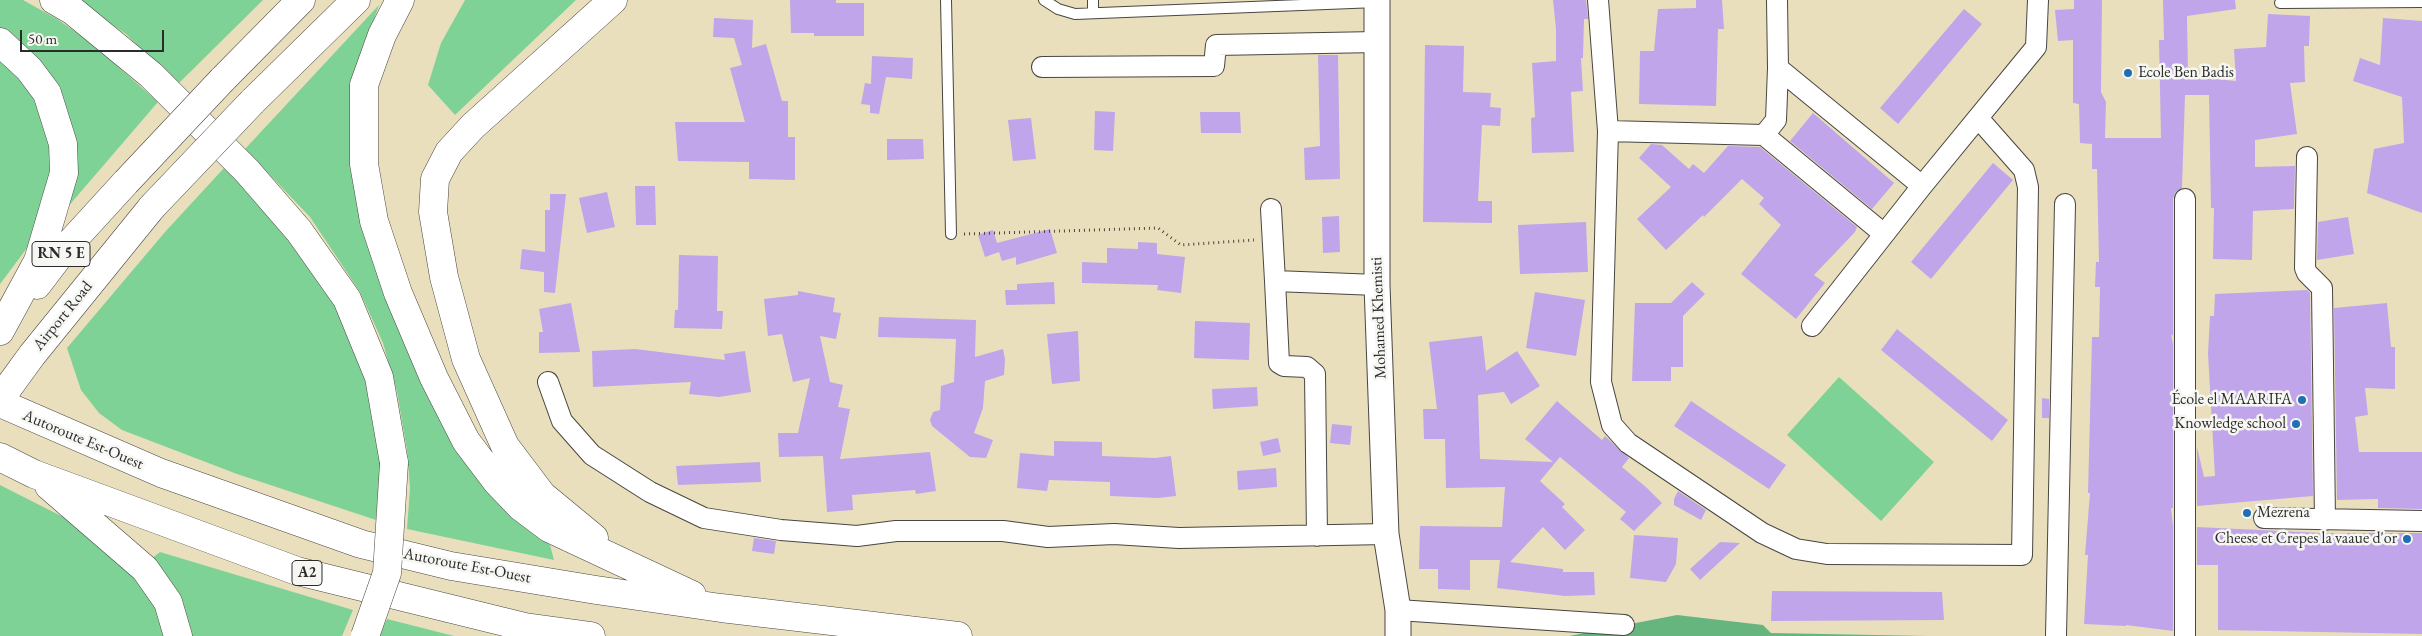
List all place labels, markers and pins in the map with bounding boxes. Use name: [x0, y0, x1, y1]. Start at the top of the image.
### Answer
place label: Ecole Ben Badis: [2138, 63, 2234, 83]
marker: Ecole Ben Badis: [2122, 67, 2134, 79]
place label: École el MAARIFA: [2171, 390, 2292, 410]
marker: École el MAARIFA: [2296, 394, 2308, 406]
place label: Knowledge school: [2174, 414, 2286, 434]
marker: Knowledge school: [2290, 418, 2302, 430]
place label: Mezrena: [2257, 503, 2310, 523]
marker: Mezrena: [2241, 507, 2253, 519]
place label: Cheese et Crepes la vaaue d'or: [2215, 529, 2397, 549]
marker: Cheese et Crepes la vaaue d'or: [2401, 533, 2413, 545]

